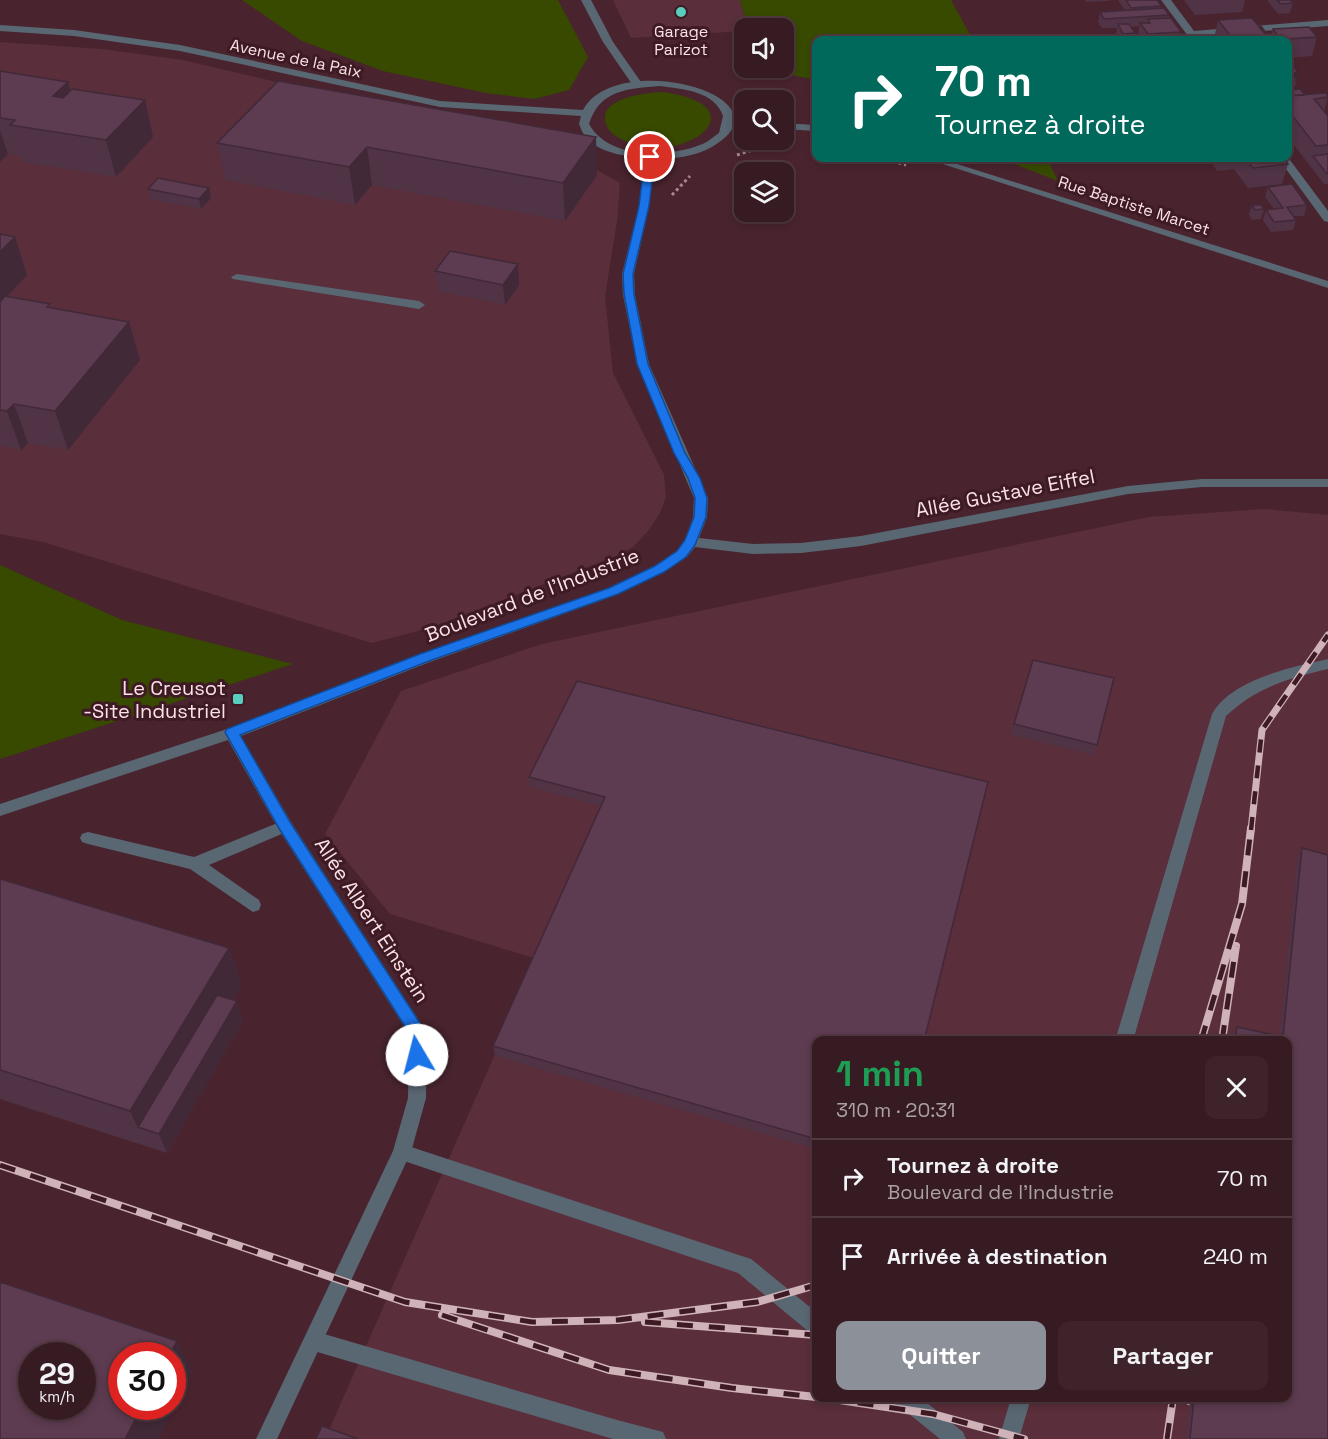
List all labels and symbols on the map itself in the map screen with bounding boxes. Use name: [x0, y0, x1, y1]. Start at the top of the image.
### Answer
marker: Garage Parizot: [674, 5, 688, 19]
place label: Garage Parizot: [654, 21, 708, 60]
street label: Avenue de la Paix: [228, 34, 364, 83]
pin: [624, 131, 675, 182]
street label: Rue Baptiste Marcet: [1055, 171, 1212, 240]
street label: Allée Gustave Eiffel: [913, 463, 1097, 523]
street label: Boulevard de l'Industrie: [421, 542, 643, 648]
place label: Le Creusot -Site Industriel: [83, 675, 226, 724]
marker: Le Creusot -Site Industriel: [231, 692, 245, 706]
street label: Allée Albert Einstein: [309, 833, 435, 1007]
position arrow: [385, 1023, 449, 1087]
speed limit sign: 30: [108, 1342, 186, 1420]

